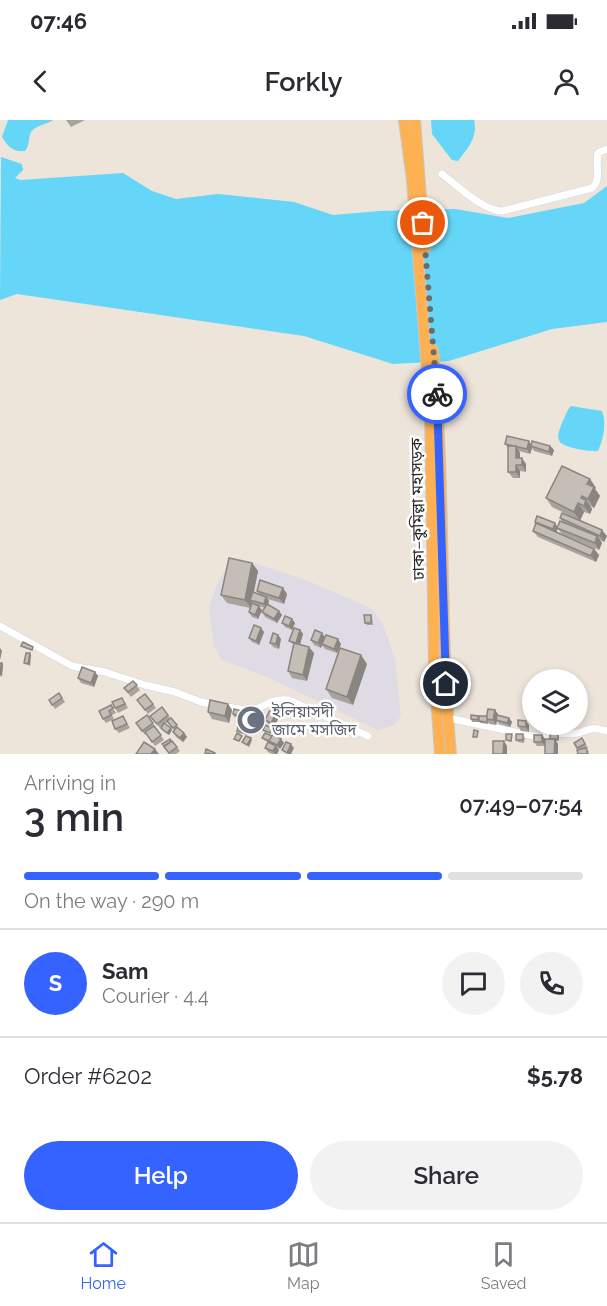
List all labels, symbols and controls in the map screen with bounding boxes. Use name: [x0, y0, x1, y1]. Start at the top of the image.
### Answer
text: 07:46: [30, 8, 87, 34]
icon: back: [24, 65, 57, 98]
icon: person: [550, 65, 583, 98]
text: Forkly: [264, 66, 343, 97]
pin: [397, 197, 448, 248]
icon: bag: [406, 206, 439, 239]
courier: [407, 364, 467, 424]
icon: bike: [421, 378, 454, 411]
street label: ঢাকা–কুমিল্লা মহাসড়ক: [407, 437, 428, 581]
pin: [420, 658, 471, 709]
icon: home: [429, 667, 462, 700]
map controls: [522, 669, 588, 735]
button: layers: [522, 669, 588, 735]
place label: ইলিয়াসদী জামে মসজিদ: [271, 702, 358, 739]
mosque icon: ইলিয়াসদী জামে মসজিদ: [235, 704, 267, 736]
text: Arriving in: [24, 771, 116, 795]
text: 07:49–07:54: [459, 792, 583, 818]
text: 3 min: [24, 794, 124, 840]
text: On the way · 290 m: [24, 889, 199, 913]
button: chat: [442, 952, 505, 1015]
button: phone: [520, 952, 583, 1015]
text: Sam: [102, 958, 149, 984]
text: S: [49, 970, 62, 996]
text: Courier · 4.4: [102, 984, 209, 1008]
text: Order #6202: [24, 1063, 152, 1089]
text: $5.78: [527, 1063, 583, 1089]
button: Help: [24, 1141, 298, 1210]
button: Share: [310, 1141, 583, 1210]
tab: Home: [80, 1238, 126, 1293]
tab: Map: [287, 1238, 320, 1293]
tab: Saved: [481, 1238, 526, 1293]

